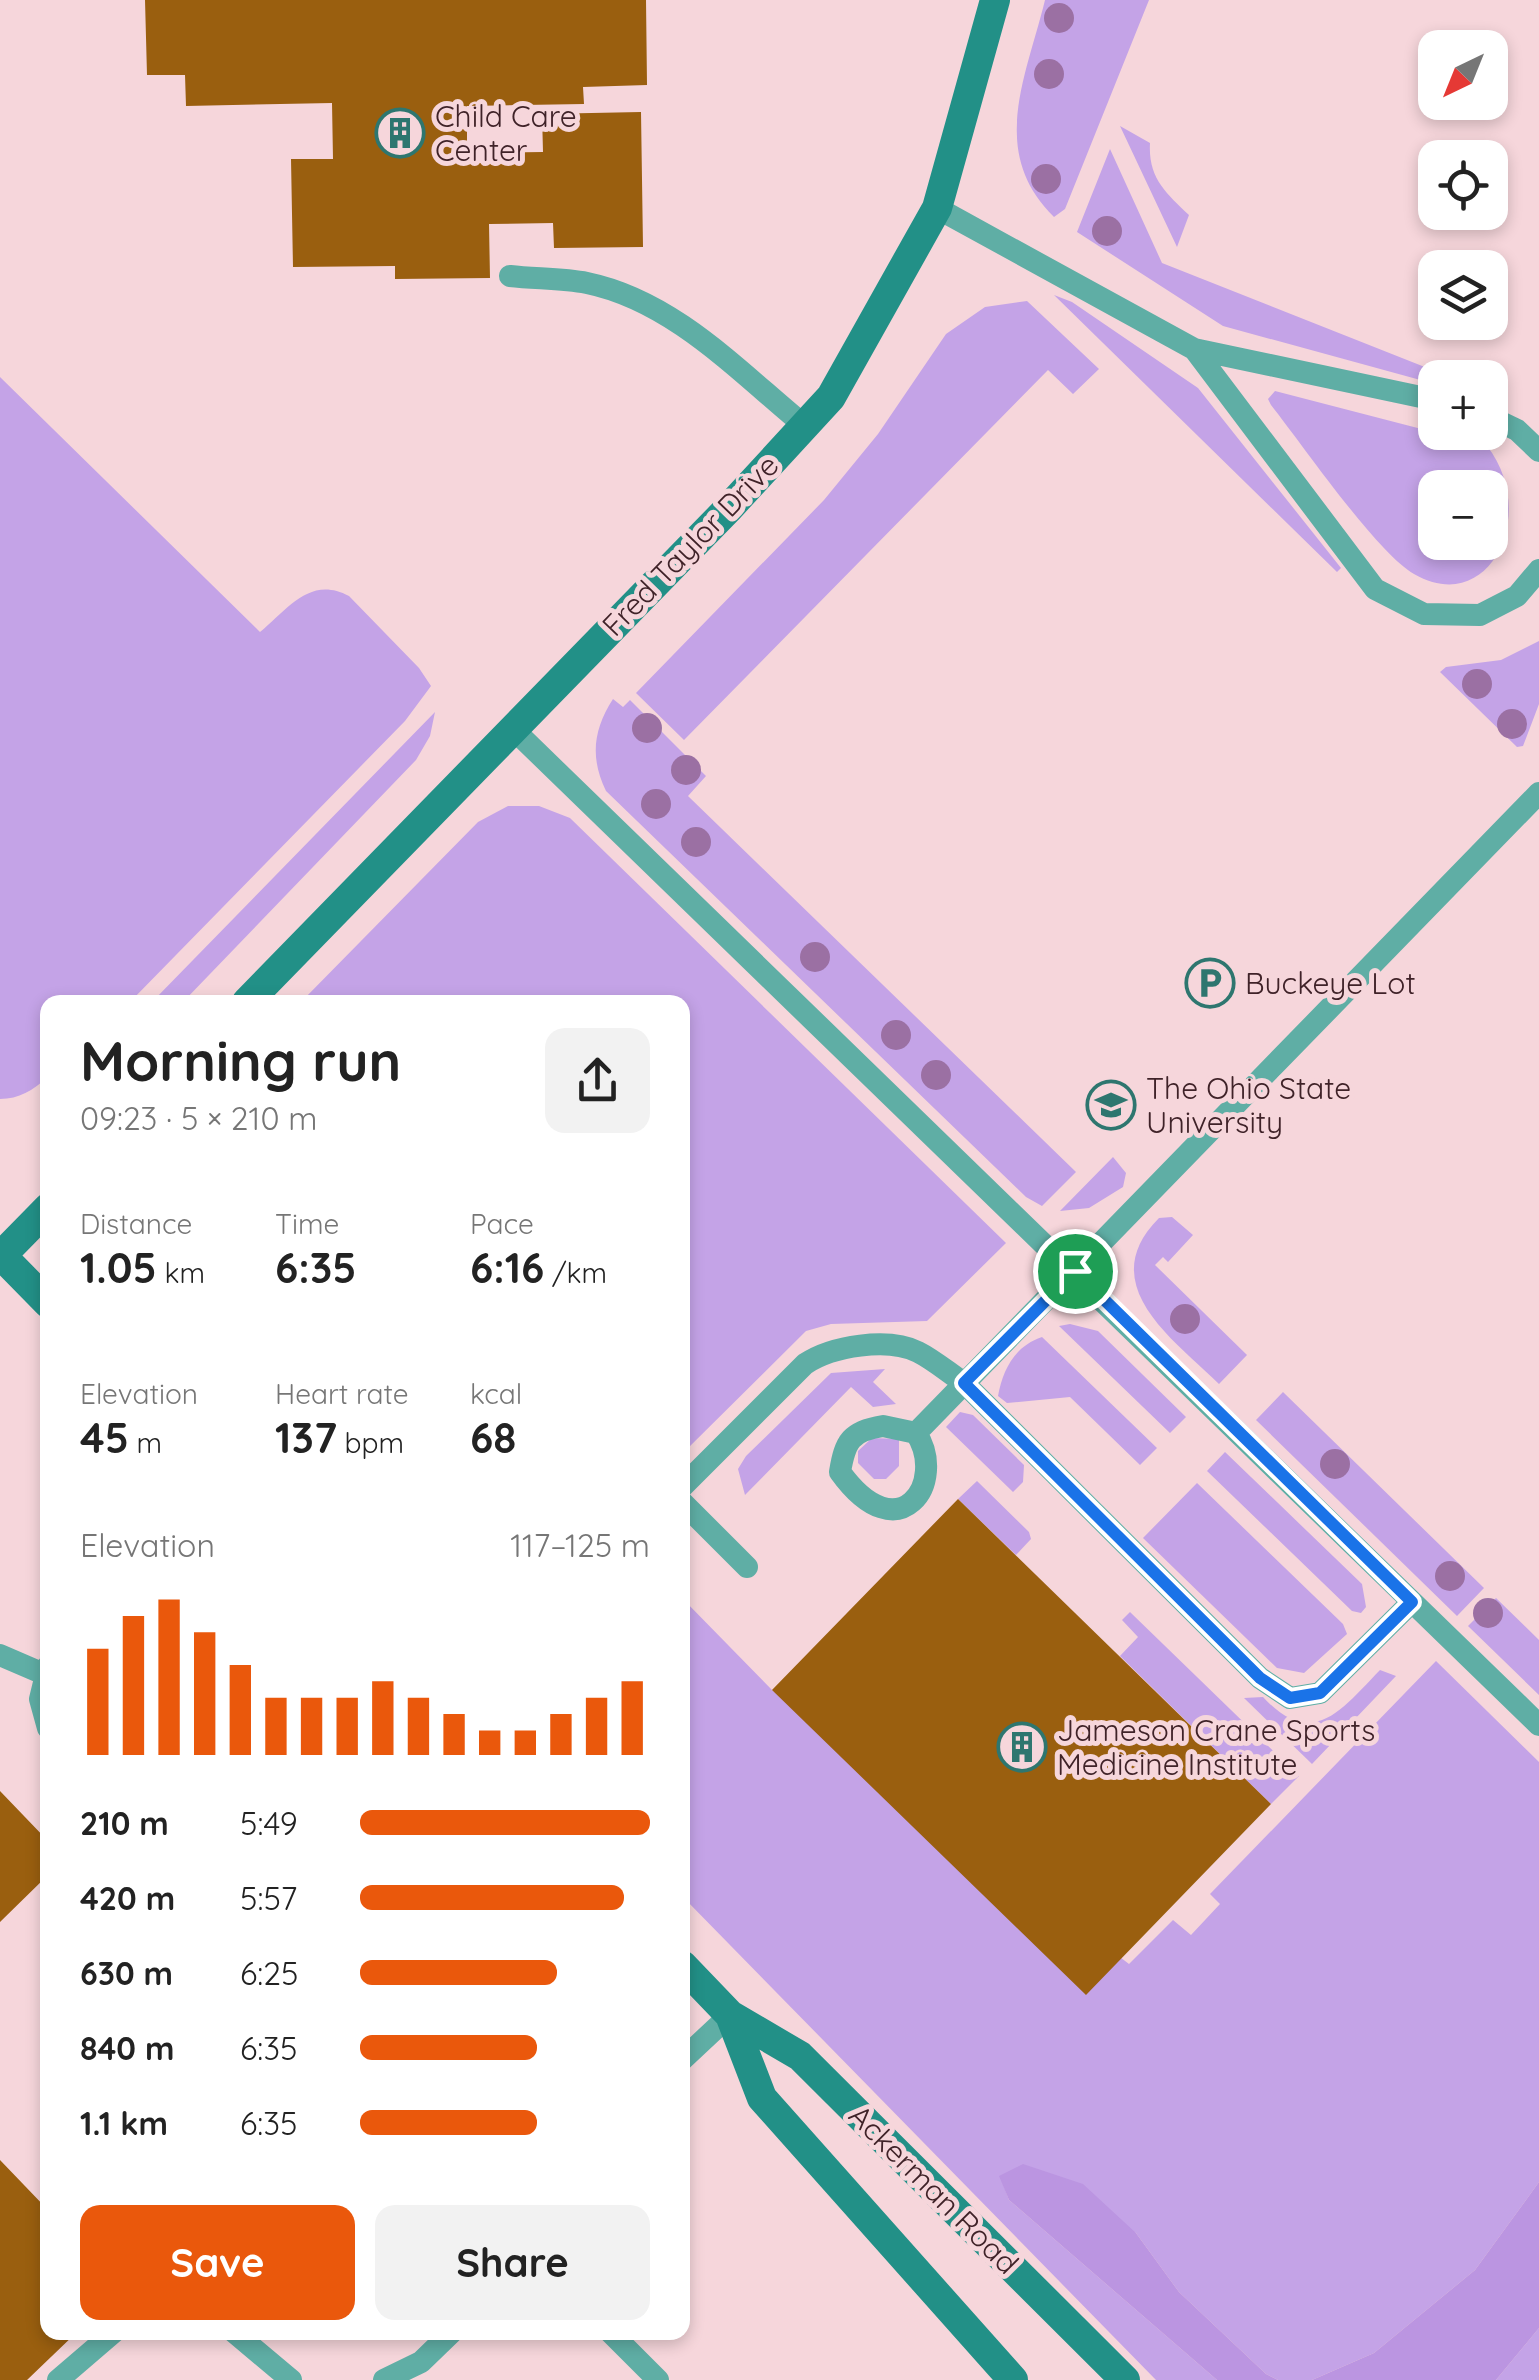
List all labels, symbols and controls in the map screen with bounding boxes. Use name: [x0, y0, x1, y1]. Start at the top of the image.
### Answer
north arrow: [1418, 30, 1508, 120]
map controls: [1418, 30, 1508, 560]
place label: Child Care Center: [435, 97, 577, 169]
building icon: Child Care Center: [374, 107, 426, 159]
button: locate: [1418, 140, 1508, 230]
button: layers: [1418, 250, 1508, 340]
button: +: [1418, 360, 1508, 450]
street label: Fred Taylor Drive: [594, 446, 786, 644]
button: −: [1418, 470, 1508, 560]
parking icon: Buckeye Lot: [1184, 957, 1236, 1009]
place label: Buckeye Lot: [1245, 964, 1416, 1002]
text: Morning run: [80, 1026, 401, 1095]
button: share: [545, 1028, 650, 1133]
place label: The Ohio State University: [1146, 1069, 1351, 1141]
school or university icon: The Ohio State University: [1085, 1079, 1137, 1131]
text: 09:23 · 5 × 210 m: [80, 1098, 317, 1138]
text: Distance: [80, 1206, 192, 1241]
text: Time: [275, 1206, 339, 1241]
text: Pace: [470, 1206, 534, 1241]
pin: [1033, 1229, 1118, 1314]
text: 1.05: [80, 1241, 157, 1294]
text: 6:35: [275, 1241, 356, 1294]
text: 6:16: [470, 1241, 544, 1294]
icon: arrive: [1048, 1244, 1103, 1299]
text: km: [157, 1255, 205, 1290]
text: /km: [544, 1255, 607, 1290]
text: Elevation: [80, 1376, 198, 1411]
text: Heart rate: [275, 1376, 409, 1411]
text: kcal: [470, 1376, 522, 1411]
text: 45: [80, 1411, 129, 1464]
text: 137: [275, 1411, 337, 1464]
text: 68: [470, 1411, 516, 1464]
text: m: [129, 1425, 162, 1460]
text: bpm: [337, 1425, 404, 1460]
text: Elevation: [80, 1525, 215, 1565]
text: 117–125 m: [510, 1525, 650, 1565]
place label: Jameson Crane Sports Medicine Institute: [1057, 1711, 1375, 1783]
building icon: Jameson Crane Sports Medicine Institute: [996, 1721, 1048, 1773]
text: 210 m: [80, 1803, 169, 1843]
text: 5:49: [240, 1803, 298, 1843]
text: 420 m: [80, 1878, 175, 1918]
text: 5:57: [240, 1878, 297, 1918]
text: 630 m: [80, 1953, 173, 1993]
text: 6:25: [240, 1953, 298, 1993]
text: 840 m: [80, 2028, 174, 2068]
text: 6:35: [240, 2028, 297, 2068]
street label: Ackerman Road: [841, 2096, 1027, 2282]
text: 1.1 km: [80, 2103, 168, 2143]
text: 6:35: [240, 2103, 297, 2143]
button: Save: [80, 2205, 355, 2320]
button: Share: [375, 2205, 650, 2320]

